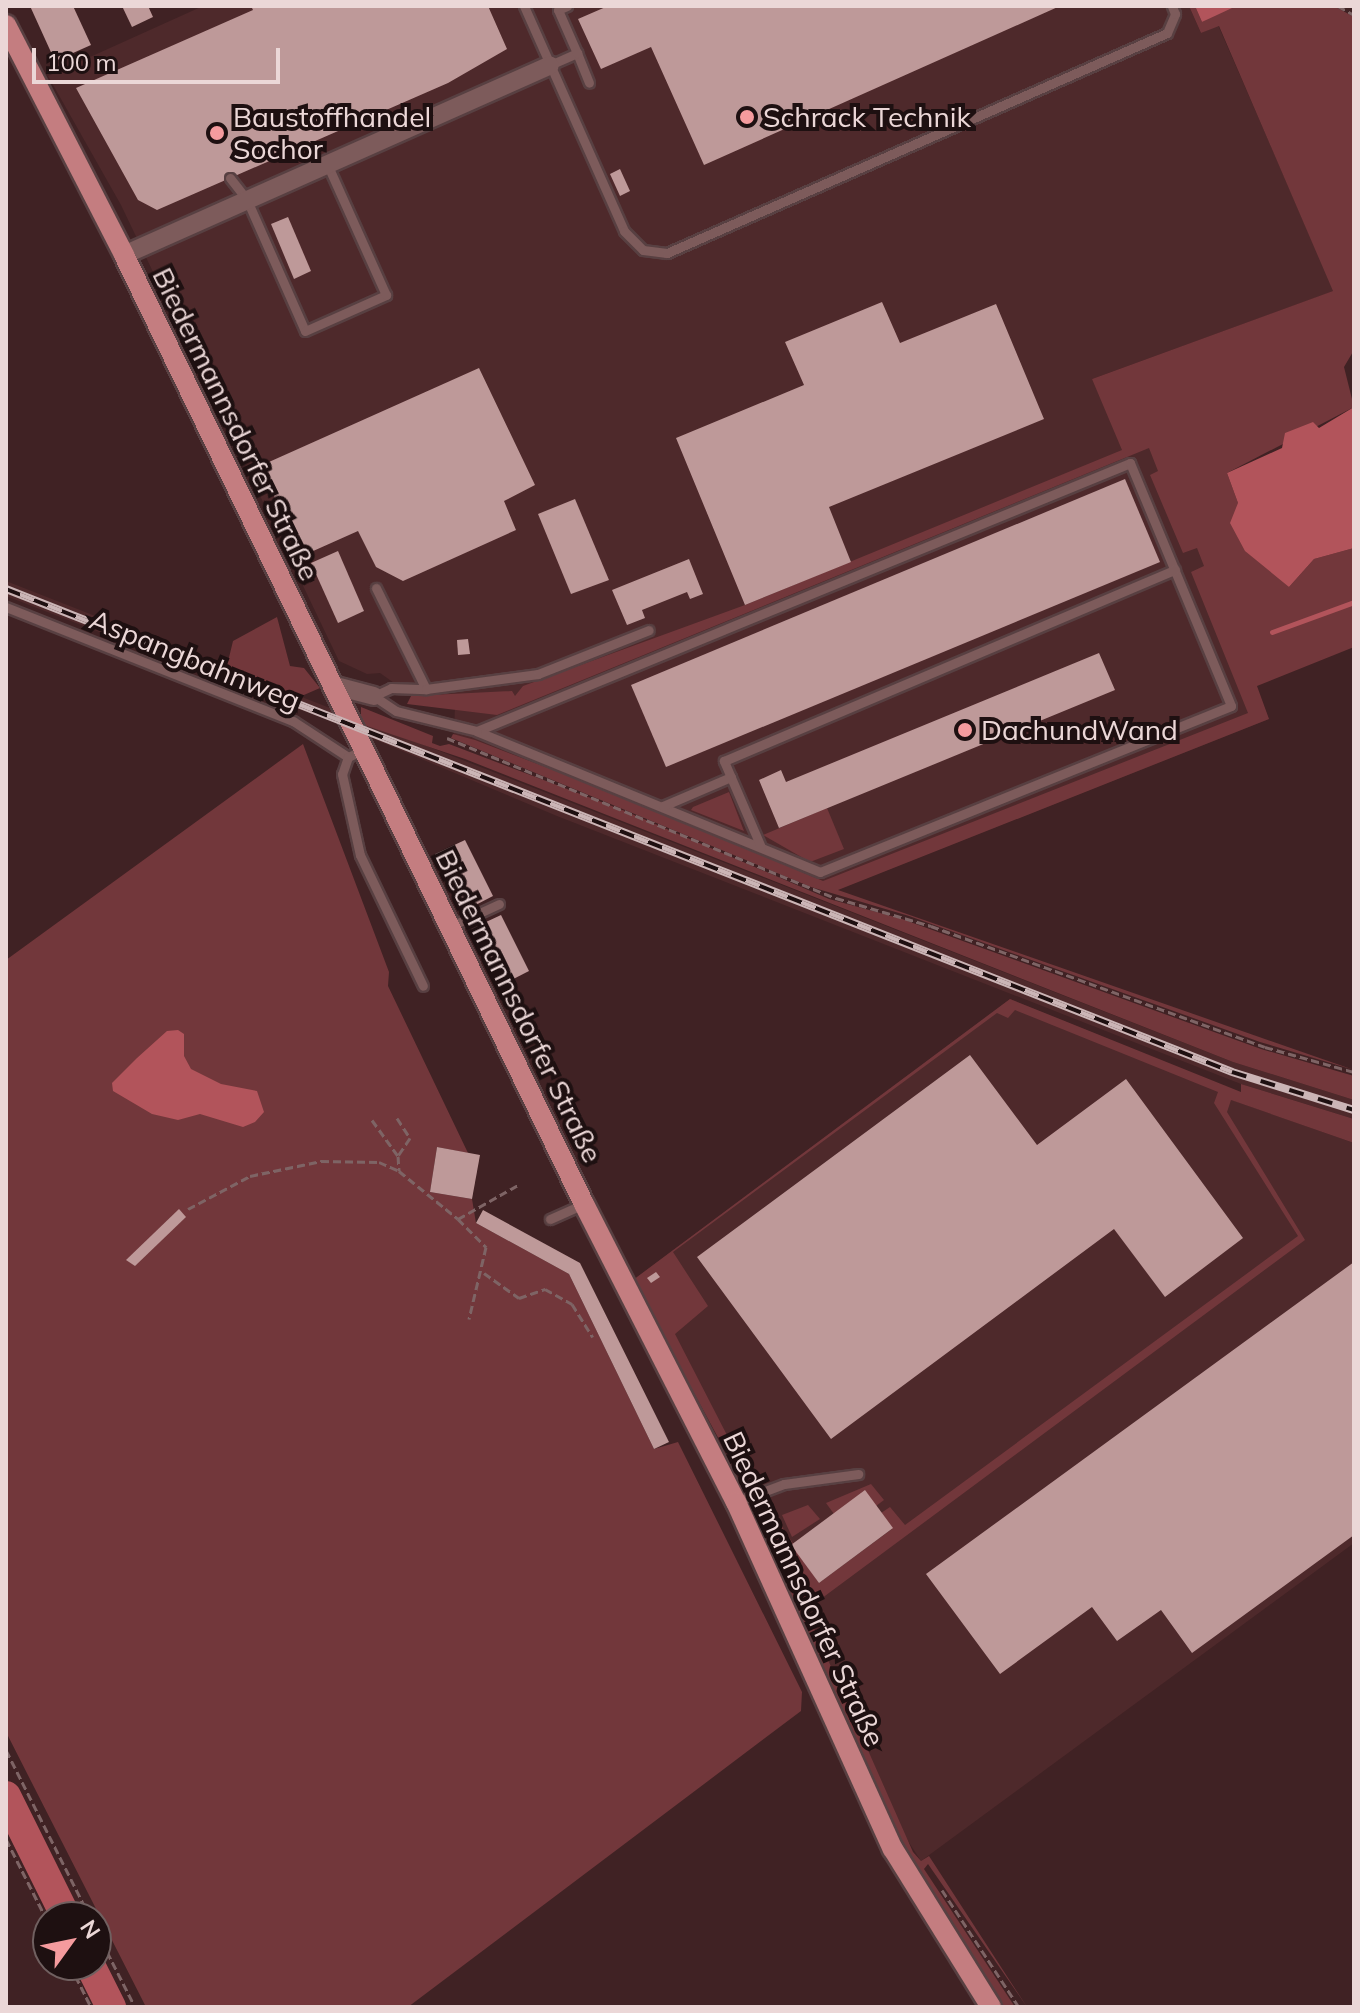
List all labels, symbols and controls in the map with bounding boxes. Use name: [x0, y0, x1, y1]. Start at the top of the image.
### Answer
scale bar: [36, 32, 284, 82]
text: 100 m: [46, 47, 117, 77]
place label: Baustoffhandel Sochor: [233, 100, 431, 166]
place label: Schrack Technik: [763, 100, 971, 134]
marker: Schrack Technik: [738, 108, 756, 126]
marker: Baustoffhandel Sochor: [208, 124, 226, 142]
street label: Biedermannsdorfer Straße: [146, 262, 326, 586]
street label: Aspangbahnweg: [85, 603, 305, 717]
place label: DachundWand: [981, 713, 1178, 747]
marker: DachundWand: [956, 721, 974, 739]
street label: Biedermannsdorfer Straße: [429, 844, 609, 1168]
street label: Biedermannsdorfer Straße: [716, 1426, 892, 1752]
north arrow: [32, 1901, 112, 1981]
text: N: [74, 1914, 107, 1944]

